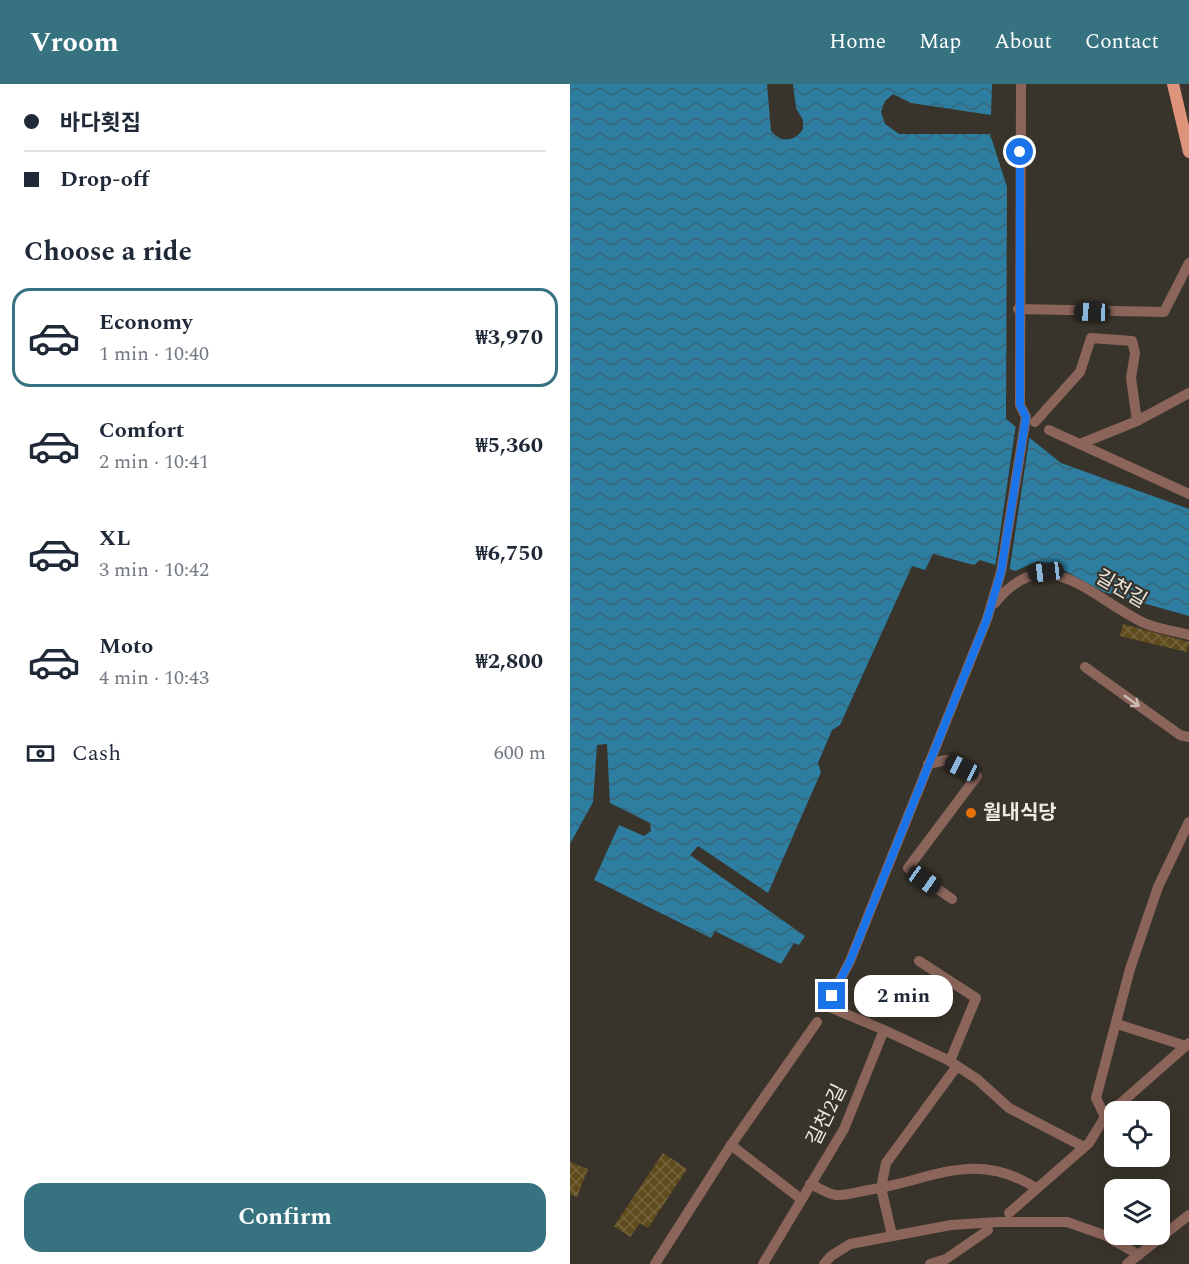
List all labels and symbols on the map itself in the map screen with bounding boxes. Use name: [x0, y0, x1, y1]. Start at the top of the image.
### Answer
route start: [1006, 138, 1033, 165]
car: [1074, 302, 1110, 322]
car: [1027, 561, 1065, 583]
street label: 길천길: [1090, 562, 1152, 616]
one-way arrow: [1124, 695, 1140, 707]
car: [942, 752, 982, 784]
place label: 월내식당: [983, 798, 1057, 828]
marker: 월내식당: [964, 806, 978, 820]
car: [904, 862, 944, 898]
callout: 2 min: [853, 975, 952, 1017]
route end: [818, 982, 845, 1009]
street label: 길천2길: [799, 1079, 855, 1151]

